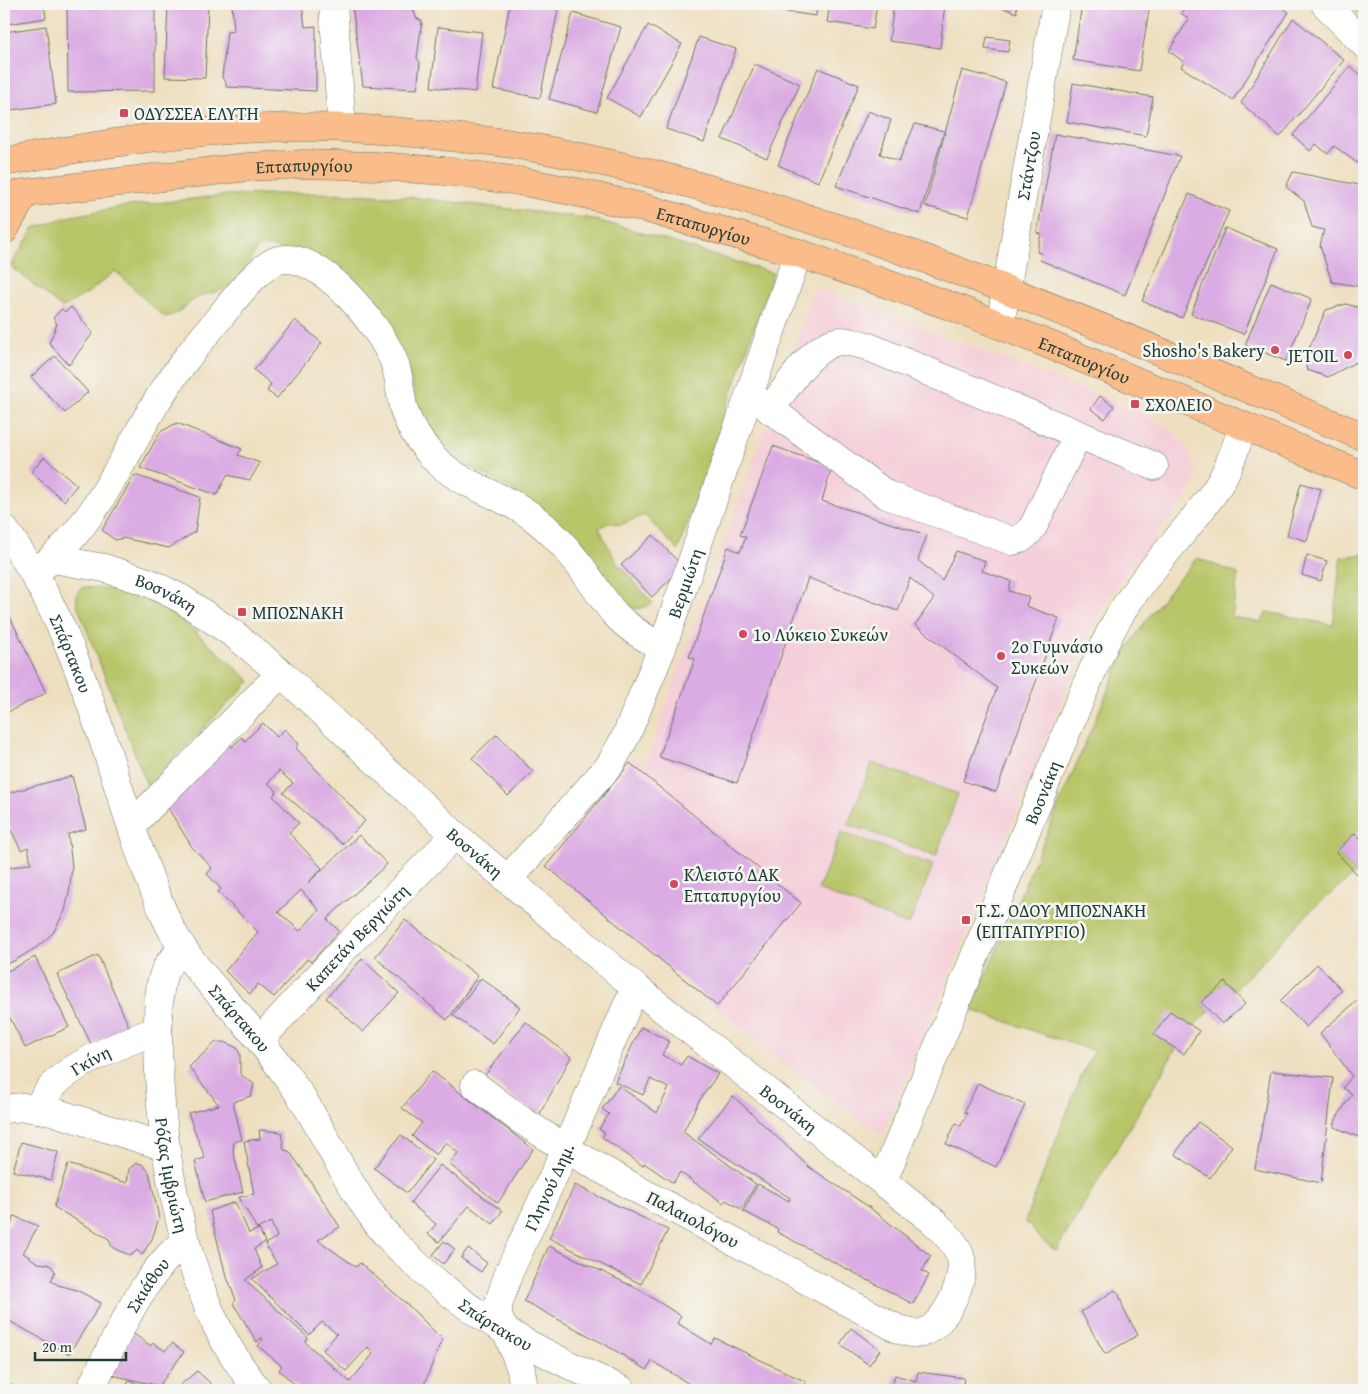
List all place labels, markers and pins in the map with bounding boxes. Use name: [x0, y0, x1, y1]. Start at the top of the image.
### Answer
place label: ΟΔΥΣΣΕΑ ΕΛΥΤΗ: [134, 100, 259, 127]
marker: ΟΔΥΣΣΕΑ ΕΛΥΤΗ: [118, 107, 130, 119]
place label: Shosho's Bakery: [1142, 337, 1265, 364]
place label: JETOIL: [1286, 342, 1338, 369]
marker: Shosho's Bakery: [1269, 344, 1281, 356]
marker: JETOIL: [1342, 349, 1354, 361]
place label: ΣΧΟΛΕΙΟ: [1145, 391, 1212, 418]
marker: ΣΧΟΛΕΙΟ: [1129, 398, 1141, 410]
place label: ΜΠΟΣΝΑΚΗ: [252, 599, 344, 626]
marker: ΜΠΟΣΝΑΚΗ: [236, 606, 248, 618]
place label: 1ο Λύκειο Συκεών: [753, 621, 888, 648]
marker: 1ο Λύκειο Συκεών: [737, 628, 749, 640]
place label: 2ο Γυμνάσιο Συκεών: [1011, 633, 1103, 681]
marker: 2ο Γυμνάσιο Συκεών: [995, 650, 1007, 662]
place label: Κλειστό ΔΑΚ Επταπυργίου: [684, 861, 781, 909]
marker: Κλειστό ΔΑΚ Επταπυργίου: [668, 878, 680, 890]
place label: Τ.Σ. ΟΔΟΥ ΜΠΟΣΝΑΚΗ (ΕΠΤΑΠΥΡΓΙΟ): [976, 897, 1146, 945]
marker: Τ.Σ. ΟΔΟΥ ΜΠΟΣΝΑΚΗ (ΕΠΤΑΠΥΡΓΙΟ): [960, 914, 972, 926]

